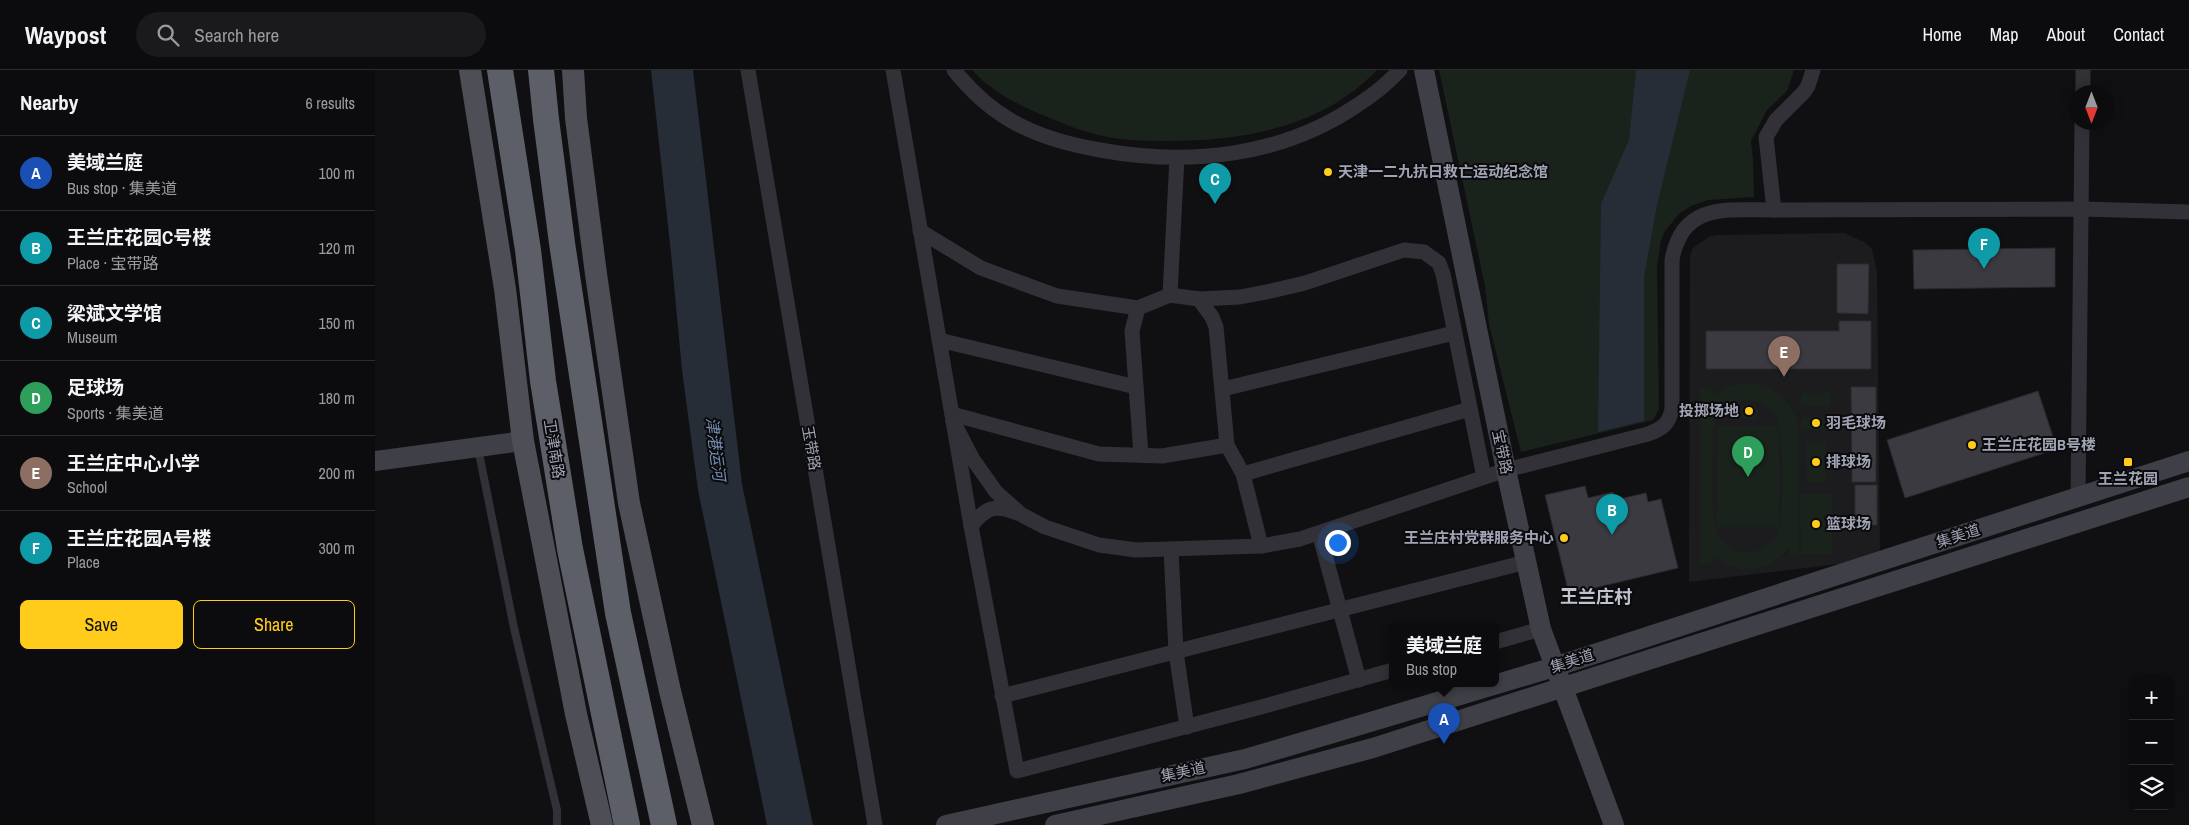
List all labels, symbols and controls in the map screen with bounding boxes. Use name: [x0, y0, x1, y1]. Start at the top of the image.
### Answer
search box: [136, 12, 486, 57]
text: Waypost: [25, 19, 106, 51]
icon: search: [154, 21, 182, 49]
text: Search here: [194, 22, 279, 48]
text: Home: [1922, 22, 1962, 47]
text: Map: [1990, 22, 2019, 47]
text: About: [2047, 22, 2085, 47]
text: Contact: [2113, 22, 2164, 47]
north arrow: [2069, 85, 2114, 130]
text: Nearby: [20, 88, 78, 117]
text: 6 results: [305, 92, 355, 114]
text: 美域兰庭: [67, 149, 143, 175]
place label: 天津一二九抗日救亡运动纪念馆: [1338, 161, 1548, 182]
text: A: [31, 162, 41, 184]
text: 100 m: [319, 162, 355, 184]
pin: C: [1199, 163, 1231, 204]
marker: 天津一二九抗日救亡运动纪念馆: [1322, 166, 1334, 178]
text: Bus stop · 集美道: [67, 177, 177, 199]
text: 王兰庄花园C号楼: [67, 224, 211, 250]
pin: F: [1968, 228, 2000, 269]
text: B: [31, 237, 41, 259]
text: 120 m: [319, 237, 355, 259]
text: Place · 宝带路: [67, 252, 159, 274]
text: 梁斌文学馆: [67, 300, 162, 326]
text: C: [31, 312, 41, 334]
text: 150 m: [319, 312, 355, 334]
text: Museum: [67, 326, 117, 348]
pin: E: [1768, 336, 1800, 377]
text: 足球场: [67, 374, 124, 400]
text: D: [31, 387, 41, 409]
text: 180 m: [319, 387, 355, 409]
place label: 投掷场地: [1679, 400, 1739, 421]
text: Sports · 集美道: [67, 402, 164, 424]
marker: 投掷场地: [1743, 405, 1755, 417]
place label: 羽毛球场: [1826, 412, 1886, 433]
water label: 津港运河: [701, 416, 731, 485]
marker: 羽毛球场: [1810, 417, 1822, 429]
street label: 卫津南路: [539, 418, 570, 480]
street label: 玉带路: [797, 424, 826, 472]
street label: 宝带路: [1488, 428, 1517, 476]
place label: 王兰庄花园B号楼: [1982, 434, 2096, 455]
pin: D: [1732, 436, 1764, 477]
marker: 王兰庄花园B号楼: [1966, 439, 1978, 451]
text: 王兰庄中心小学: [67, 450, 200, 476]
place label: 排球场: [1826, 451, 1871, 472]
marker: 排球场: [1810, 456, 1822, 468]
marker: 王兰花园: [2122, 456, 2134, 468]
text: E: [32, 462, 40, 484]
text: 200 m: [319, 462, 355, 484]
place label: 王兰花园: [2098, 468, 2158, 489]
text: School: [67, 476, 107, 498]
pin: B: [1596, 494, 1628, 535]
place label: 篮球场: [1826, 513, 1871, 534]
marker: 篮球场: [1810, 518, 1822, 530]
street label: 集美道: [1933, 519, 1982, 552]
text: 王兰庄花园A号楼: [67, 525, 211, 551]
place label: 王兰庄村党群服务中心: [1404, 527, 1554, 548]
your location: [1325, 530, 1351, 556]
marker: 王兰庄村党群服务中心: [1558, 532, 1570, 544]
text: F: [32, 537, 40, 559]
text: 300 m: [319, 537, 355, 559]
text: Place: [67, 551, 100, 573]
district label: 王兰庄村: [1560, 584, 1632, 609]
button: Save: [20, 600, 183, 649]
button: Share: [193, 600, 355, 649]
popup: [1389, 622, 1499, 687]
text: 美域兰庭: [1406, 632, 1482, 658]
street label: 集美道: [1547, 644, 1596, 677]
text: Bus stop: [1406, 658, 1457, 680]
map controls: [2129, 675, 2174, 810]
button: +: [2129, 675, 2174, 720]
pin: A: [1428, 703, 1460, 744]
button: −: [2129, 720, 2174, 765]
street label: 集美道: [1159, 757, 1207, 786]
button: layers: [2129, 765, 2174, 810]

